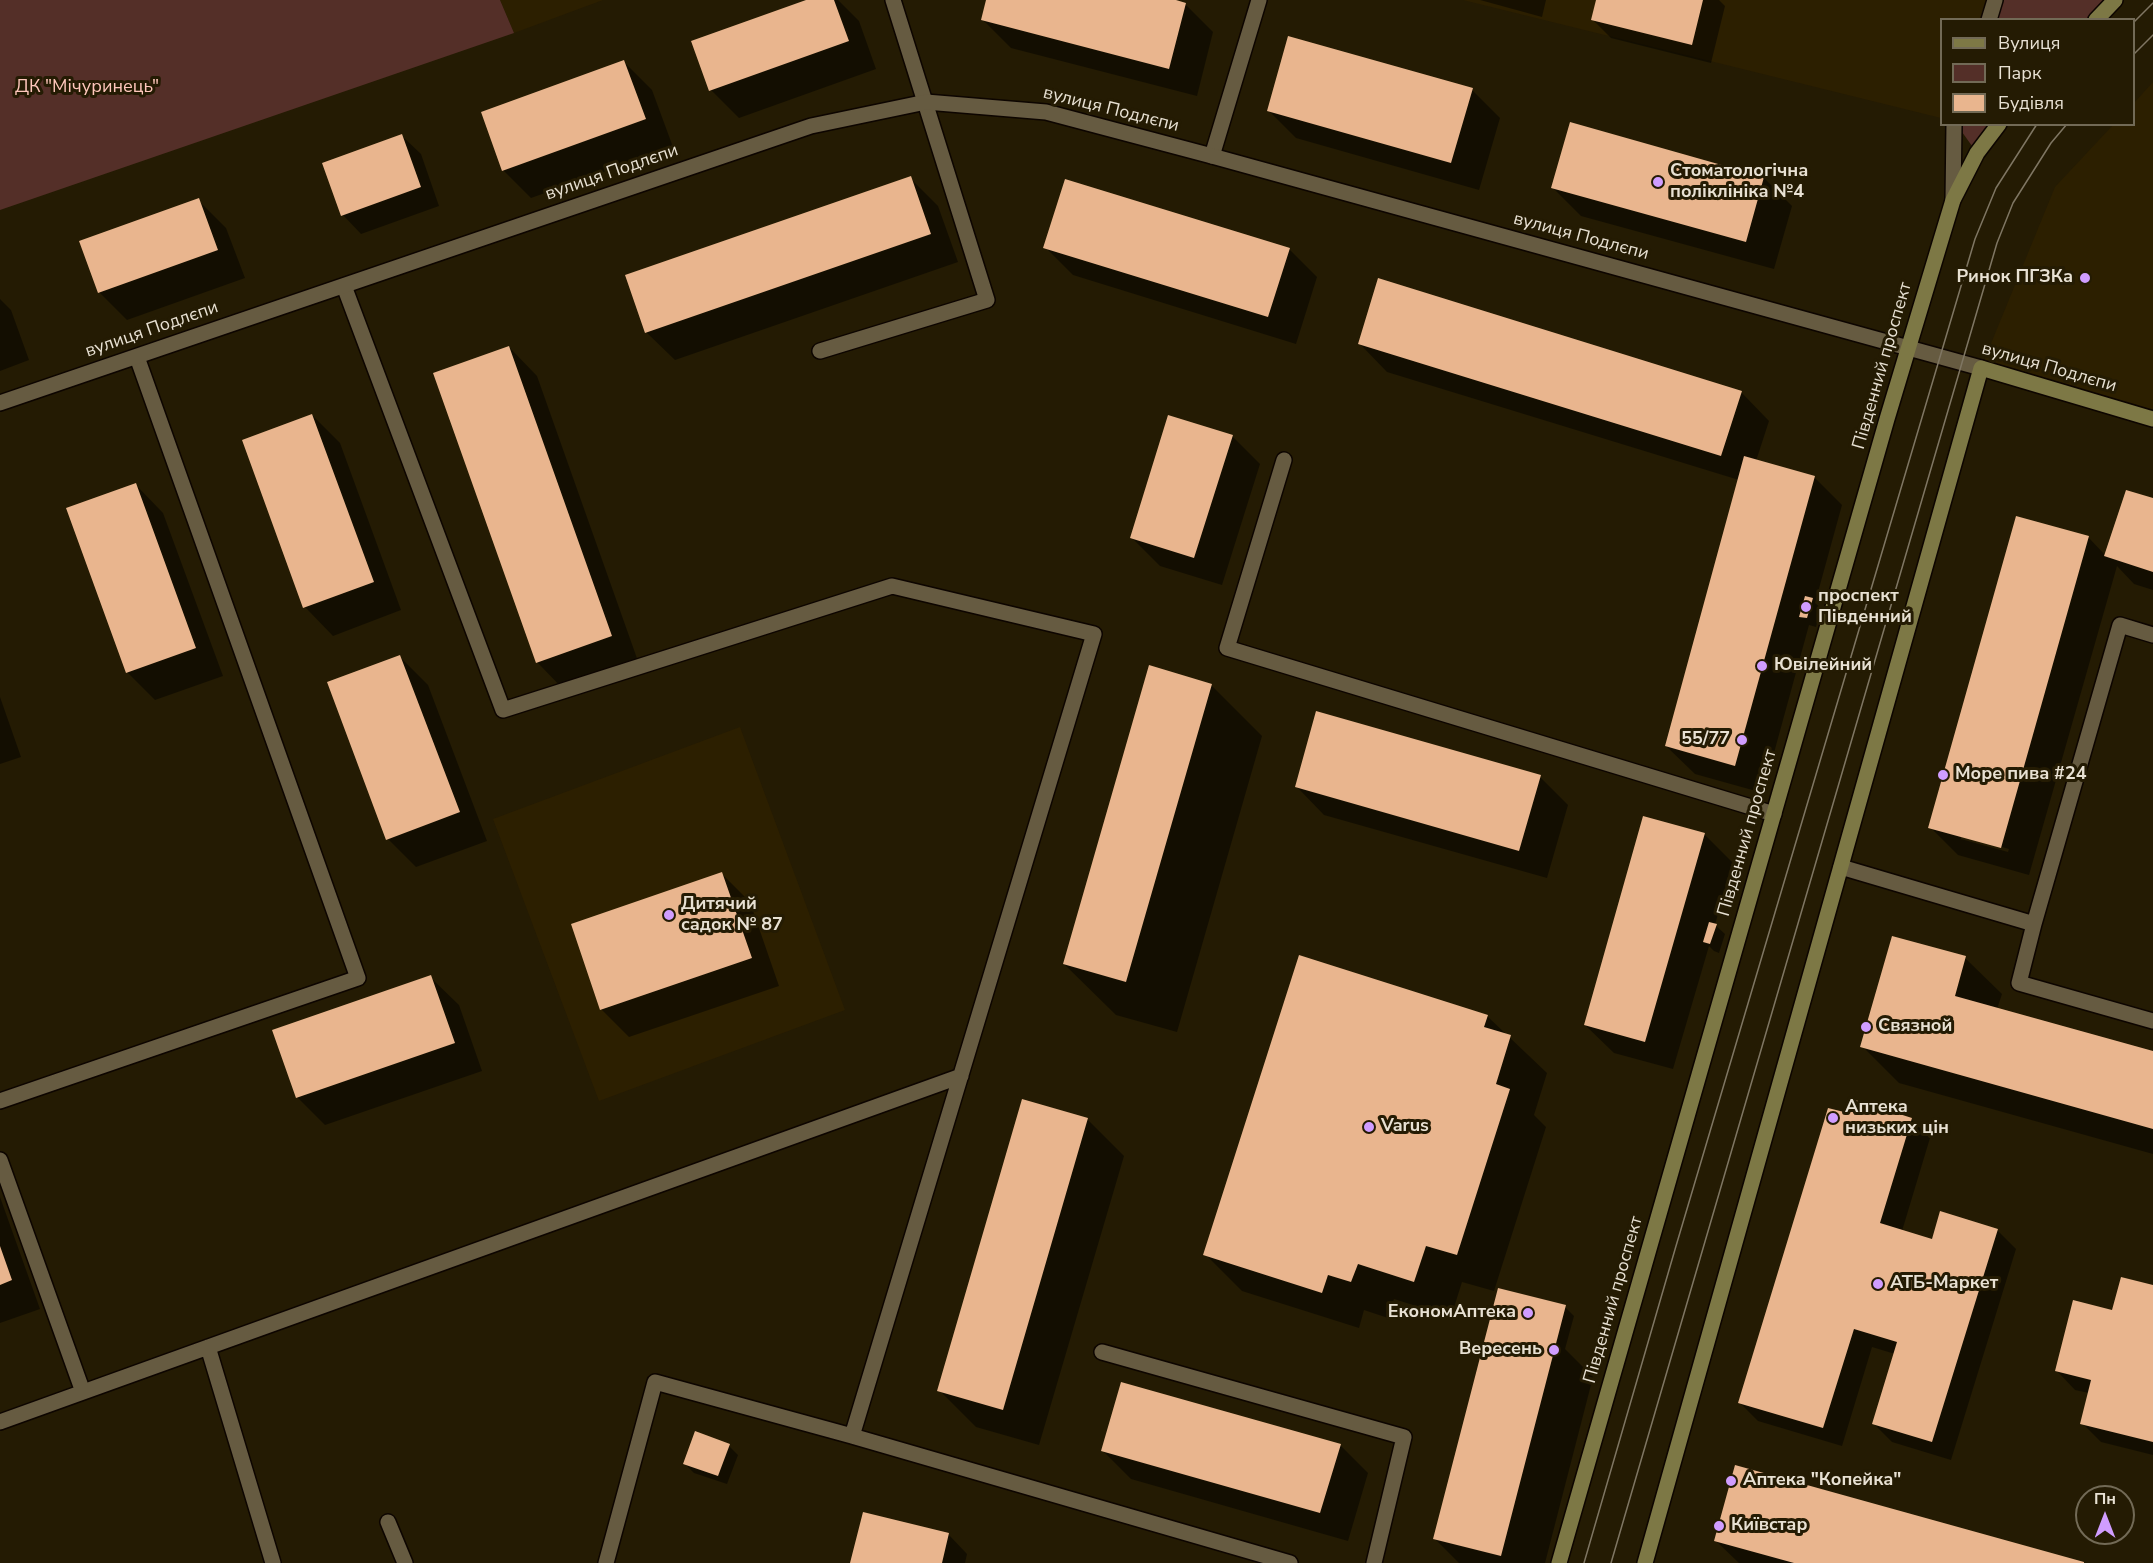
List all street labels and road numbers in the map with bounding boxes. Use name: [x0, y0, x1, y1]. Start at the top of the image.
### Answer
street label: вулиця Подлєпи: [1041, 83, 1181, 137]
street label: вулиця Подлєпи: [543, 140, 681, 206]
street label: вулиця Подлєпи: [1511, 209, 1651, 265]
street label: Південний проспект: [1849, 280, 1917, 452]
street label: вулиця Подлєпи: [83, 297, 221, 363]
street label: вулиця Подлєпи: [1979, 338, 2119, 398]
street label: Південний проспект: [1714, 747, 1782, 919]
street label: Південний проспект: [1580, 1214, 1648, 1386]

